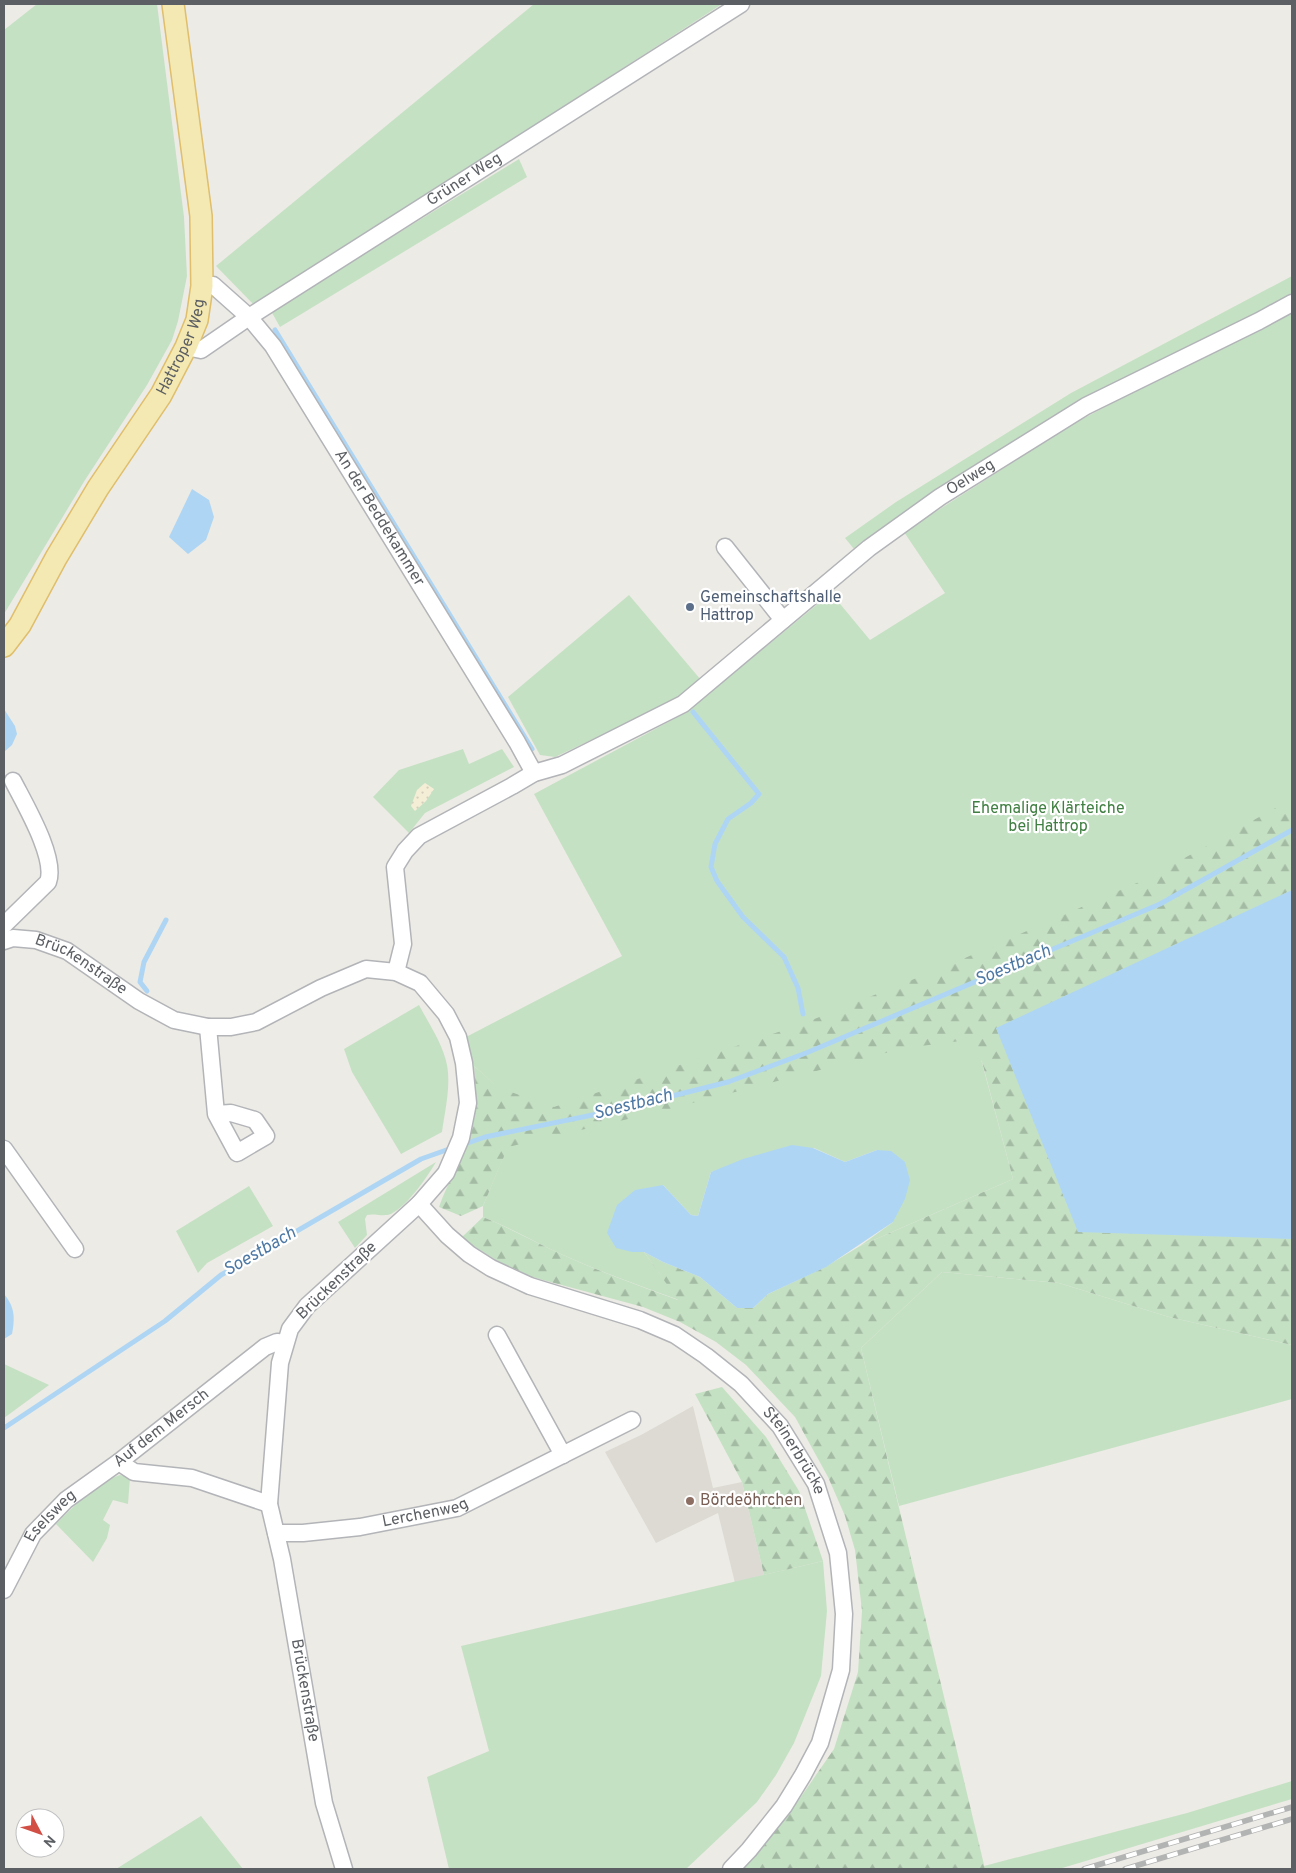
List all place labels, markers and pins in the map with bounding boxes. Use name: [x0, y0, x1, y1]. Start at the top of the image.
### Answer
place label: Gemeinschaftshalle Hattrop: [700, 588, 841, 626]
marker: Gemeinschaftshalle Hattrop: [684, 601, 696, 613]
place label: Bördeöhrchen: [700, 1491, 802, 1511]
marker: Bördeöhrchen: [684, 1495, 696, 1507]

